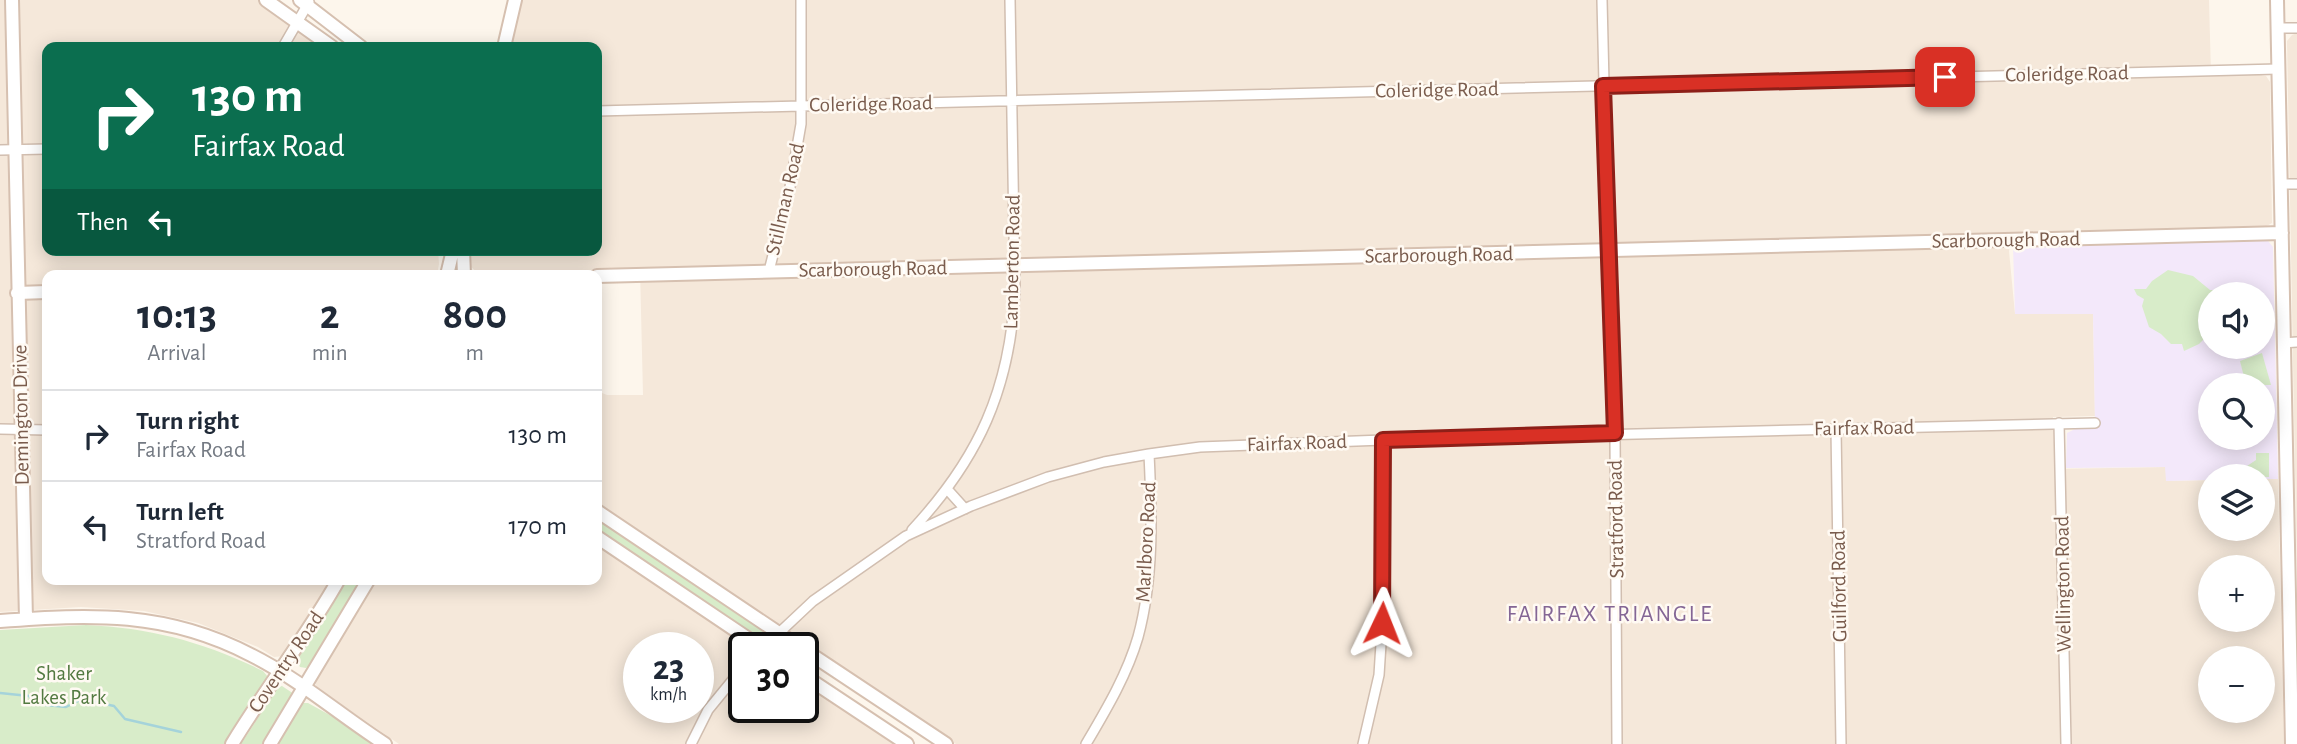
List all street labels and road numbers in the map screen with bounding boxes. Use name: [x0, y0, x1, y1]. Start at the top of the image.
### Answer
street label: Coleridge Road: [2005, 62, 2129, 86]
street label: Coleridge Road: [1375, 78, 1499, 102]
street label: Coleridge Road: [809, 92, 933, 116]
street label: Stillman Road: [762, 141, 808, 257]
street label: Lamberton Road: [1000, 194, 1024, 330]
street label: Scarborough Road: [1931, 228, 2081, 252]
street label: Scarborough Road: [1364, 243, 1514, 267]
street label: Scarborough Road: [798, 257, 948, 281]
street label: Demington Drive: [9, 344, 33, 486]
street label: Fairfax Road: [1814, 417, 1914, 439]
street label: Fairfax Road: [1247, 431, 1348, 455]
street label: Stratford Road: [1604, 459, 1628, 578]
street label: Marlboro Road: [1132, 481, 1160, 603]
street label: Wellington Road: [2051, 515, 2075, 652]
street label: Guilford Road: [1828, 530, 1850, 642]
street label: Coventry Road: [244, 607, 328, 717]

